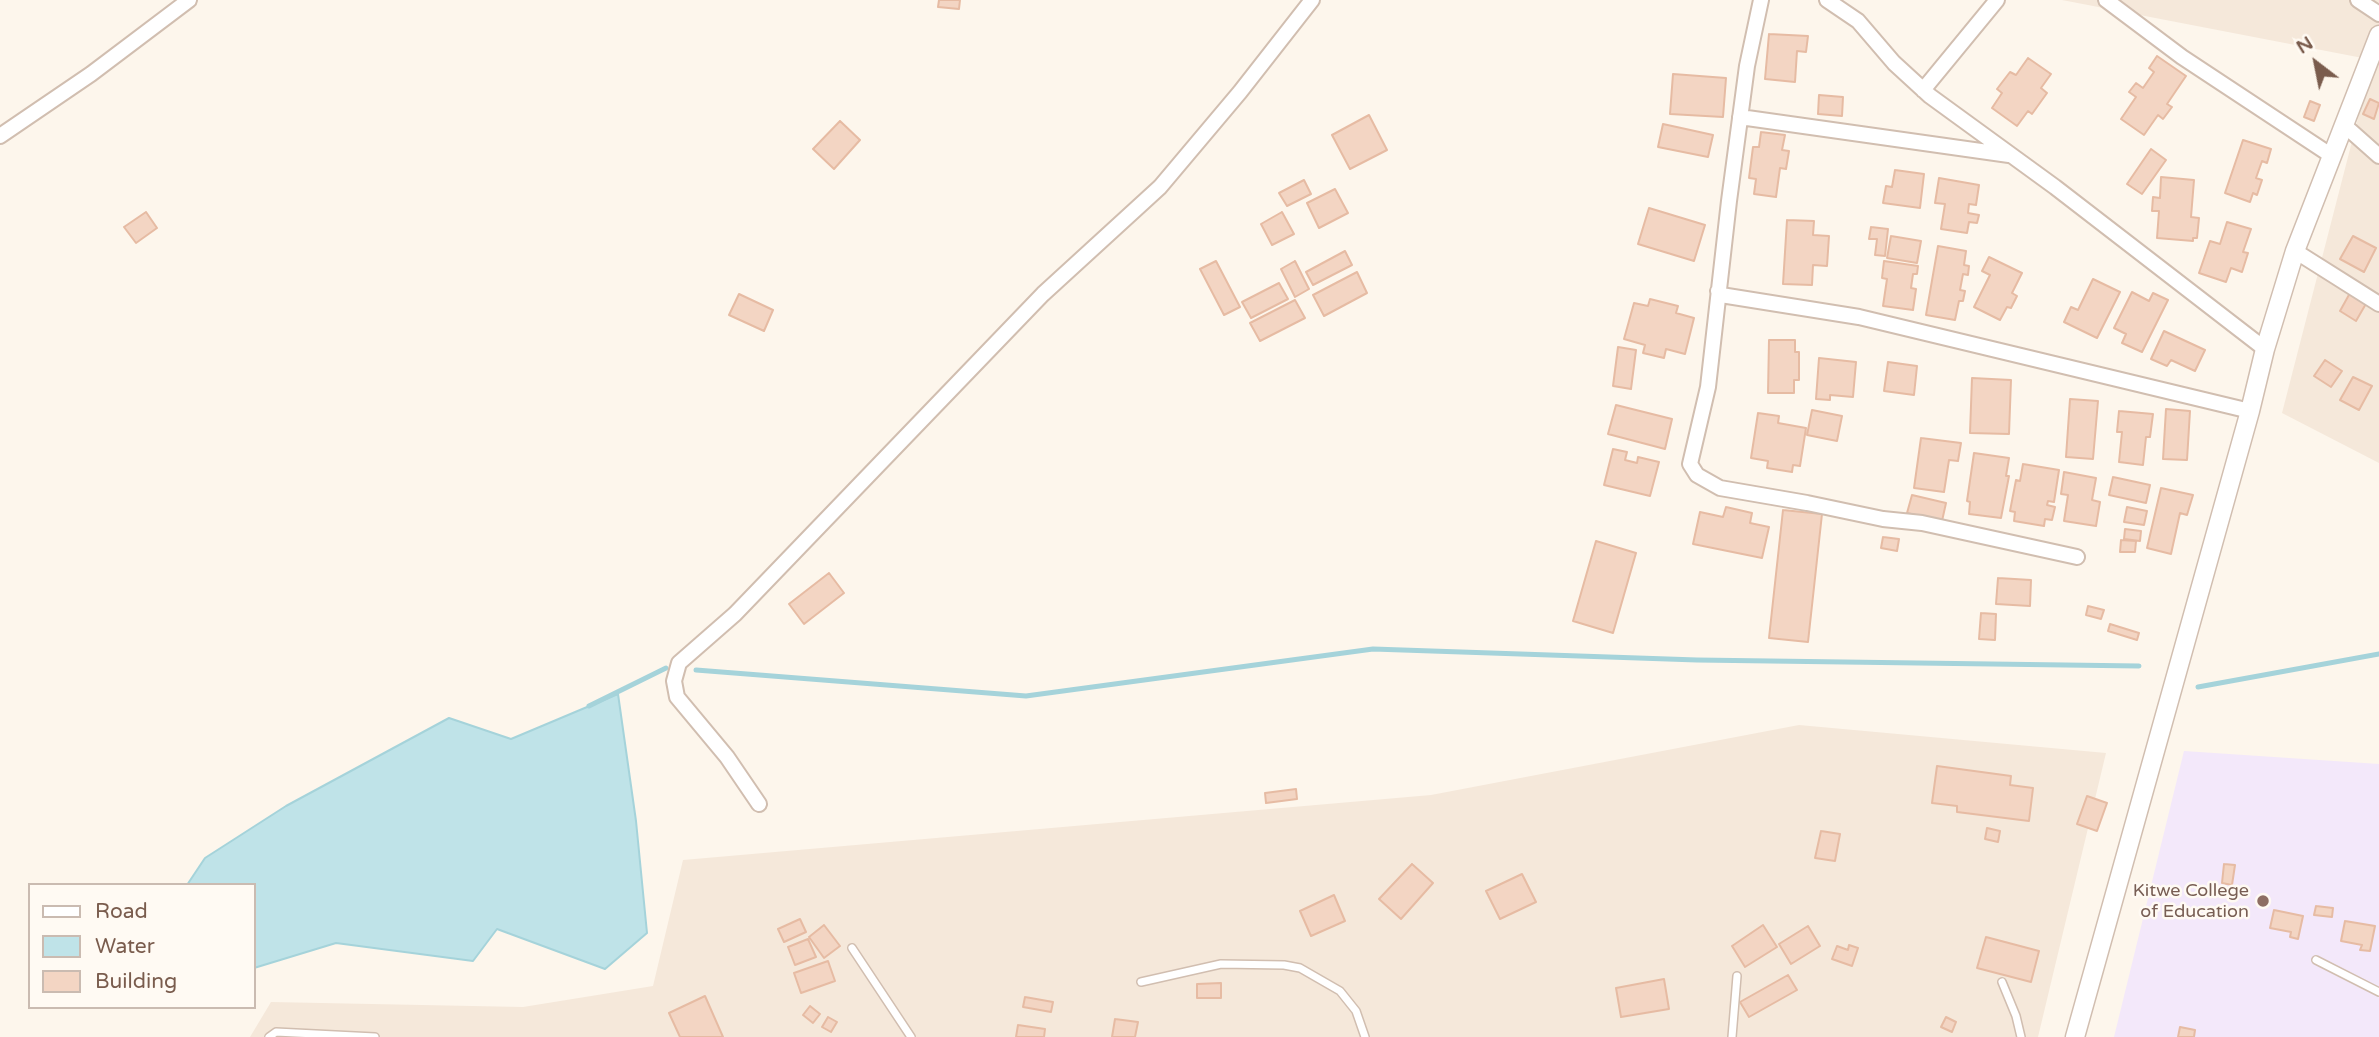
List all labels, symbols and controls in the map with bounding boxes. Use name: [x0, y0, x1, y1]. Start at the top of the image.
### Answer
north arrow: [2281, 28, 2351, 98]
text: N: [2293, 32, 2317, 59]
place label: Kitwe College of Education: [2133, 880, 2249, 922]
legend: [28, 883, 256, 1009]
marker: Kitwe College of Education: [2255, 893, 2271, 909]
text: Road: [95, 899, 148, 924]
text: Water: [95, 934, 155, 959]
text: Building: [95, 969, 177, 994]

